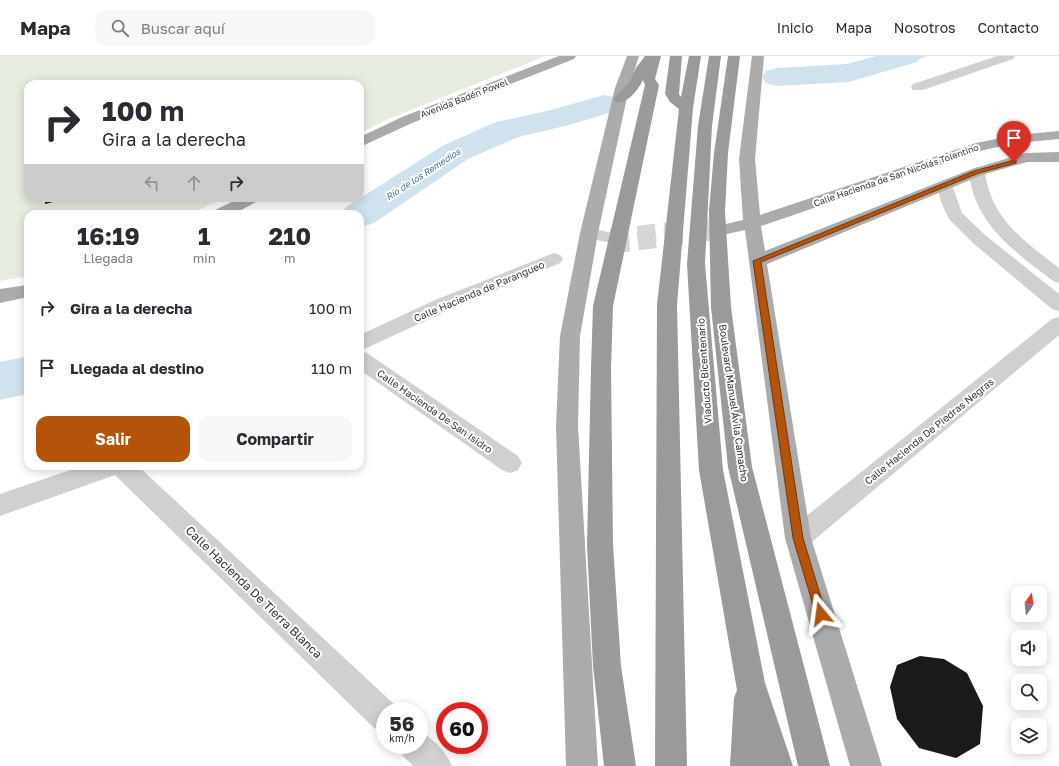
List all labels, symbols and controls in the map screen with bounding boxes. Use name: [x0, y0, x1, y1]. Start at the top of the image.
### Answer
search box: [95, 10, 375, 46]
text: Mapa: [20, 16, 71, 39]
icon: search: [109, 17, 131, 39]
text: Buscar aquí: [141, 19, 225, 37]
text: Inicio: [777, 19, 813, 36]
text: Mapa: [835, 19, 872, 36]
text: Nosotros: [894, 19, 955, 36]
text: Contacto: [977, 19, 1039, 36]
street label: Avenida Badén Powel: [419, 76, 509, 120]
text: 100 m: [102, 94, 184, 127]
icon: right: [36, 96, 88, 148]
pin: [997, 121, 1031, 162]
icon: arrive: [1003, 127, 1025, 149]
text: Gira a la derecha: [102, 128, 246, 150]
street label: Calle Hacienda de San Nicolás Tolentino: [812, 141, 980, 209]
water label: Río de los Remedios: [384, 145, 463, 202]
icon: left: [141, 172, 163, 194]
icon: ahead: [183, 172, 205, 194]
icon: right: [225, 172, 247, 194]
text: 16:19: [77, 221, 140, 250]
text: 1: [198, 221, 210, 250]
text: 210: [269, 221, 311, 250]
text: Llegada: [84, 250, 133, 266]
text: min: [193, 250, 216, 266]
text: m: [284, 250, 296, 266]
street label: Calle Hacienda de Parangueo: [412, 258, 546, 324]
icon: right: [36, 297, 58, 319]
text: Gira a la derecha: [70, 299, 192, 317]
text: 100 m: [309, 299, 352, 317]
street label: Viaducto Bicentenario: [694, 318, 714, 424]
street label: Boulevard Manuel Ávila Camacho: [717, 323, 751, 483]
icon: arrive: [36, 357, 58, 379]
text: Llegada al destino: [70, 359, 204, 377]
text: 110 m: [311, 359, 352, 377]
street label: Calle Hacienda De San Isidro: [375, 367, 495, 455]
street label: Calle Hacienda De Piedras Negras: [862, 375, 996, 487]
button: Salir: [36, 416, 190, 462]
button: Compartir: [198, 416, 352, 462]
street label: Calle Hacienda De Tierra Blanca: [183, 523, 325, 661]
north arrow: [1011, 586, 1047, 622]
map controls: [1011, 586, 1047, 754]
position arrow: [800, 593, 842, 635]
button: sound: [1011, 630, 1047, 666]
button: search: [1011, 674, 1047, 710]
speed limit sign: 60: [436, 702, 488, 754]
text: 56: [390, 711, 414, 735]
button: layers: [1011, 718, 1047, 754]
text: km/h: [389, 732, 415, 744]

